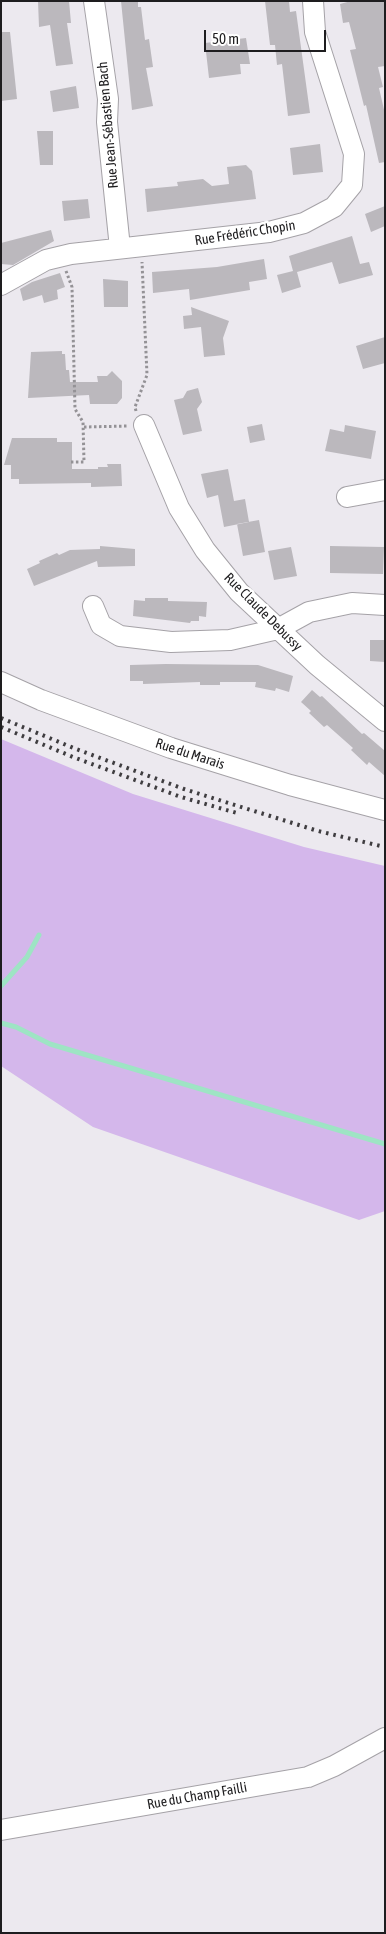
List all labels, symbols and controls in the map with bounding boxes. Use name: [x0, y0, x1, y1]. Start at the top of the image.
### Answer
scale bar: [206, 20, 328, 52]
text: 50 m: [212, 30, 239, 47]
street label: Rue Jean-Sébastien Bach: [94, 61, 122, 189]
street label: Rue Frédéric Chopin: [194, 217, 296, 249]
street label: Rue Claude Debussy: [220, 569, 306, 655]
street label: Rue du Marais: [153, 735, 227, 773]
street label: Rue du Champ Failli: [146, 1779, 248, 1813]

